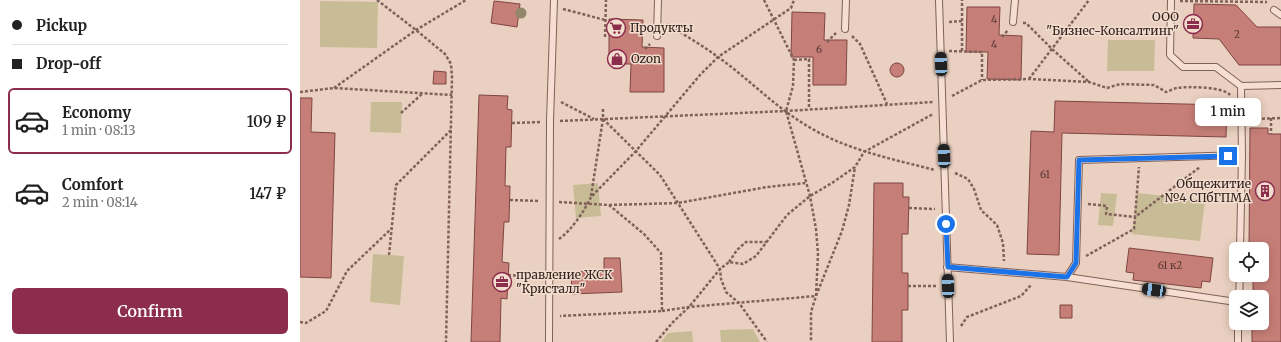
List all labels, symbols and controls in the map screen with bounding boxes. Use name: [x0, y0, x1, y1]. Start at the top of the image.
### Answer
place label: ООО "Бизнес-Консалтинг": [1046, 9, 1179, 38]
house number: 4: [991, 13, 997, 26]
office icon: ООО "Бизнес-Консалтинг": [1182, 13, 1204, 35]
text: Pickup: [36, 16, 87, 35]
supermarket icon: Продукты: [605, 17, 627, 39]
place label: Продукты: [630, 20, 693, 35]
house number: 2: [1234, 28, 1240, 41]
house number: 4: [991, 38, 997, 51]
house number: 6: [816, 43, 822, 56]
shop icon: Ozon: [606, 48, 628, 70]
place label: Ozon: [631, 51, 661, 66]
car: [935, 52, 947, 76]
text: Drop-off: [36, 54, 101, 73]
callout: 1 min: [1195, 98, 1261, 126]
icon: car: [14, 103, 50, 139]
text: Economy: [62, 103, 131, 122]
text: 1 min: [1211, 103, 1245, 120]
text: 109 ₽: [247, 112, 286, 131]
text: 1 min · 08:13: [62, 122, 136, 139]
car: [938, 144, 950, 168]
route end: [1219, 147, 1237, 165]
house number: 61: [1040, 168, 1050, 181]
icon: car: [14, 175, 50, 211]
text: Comfort: [62, 175, 123, 194]
place label: Общежитие №4 СПбГПМА: [1164, 176, 1252, 205]
building icon: Общежитие №4 СПбГПМА: [1254, 180, 1276, 202]
text: 147 ₽: [249, 184, 286, 203]
text: 2 min · 08:14: [62, 194, 138, 211]
route start: [937, 215, 955, 233]
map controls: [1229, 242, 1269, 330]
button: locate: [1229, 242, 1269, 282]
house number: 61 к2: [1158, 259, 1182, 272]
place label: правление ЖСК "Кристалл": [516, 267, 613, 296]
office icon: правление ЖСК "Кристалл": [491, 271, 513, 293]
car: [942, 274, 954, 298]
car: [1141, 282, 1167, 298]
button: Confirm: [12, 288, 288, 334]
button: layers: [1229, 290, 1269, 330]

